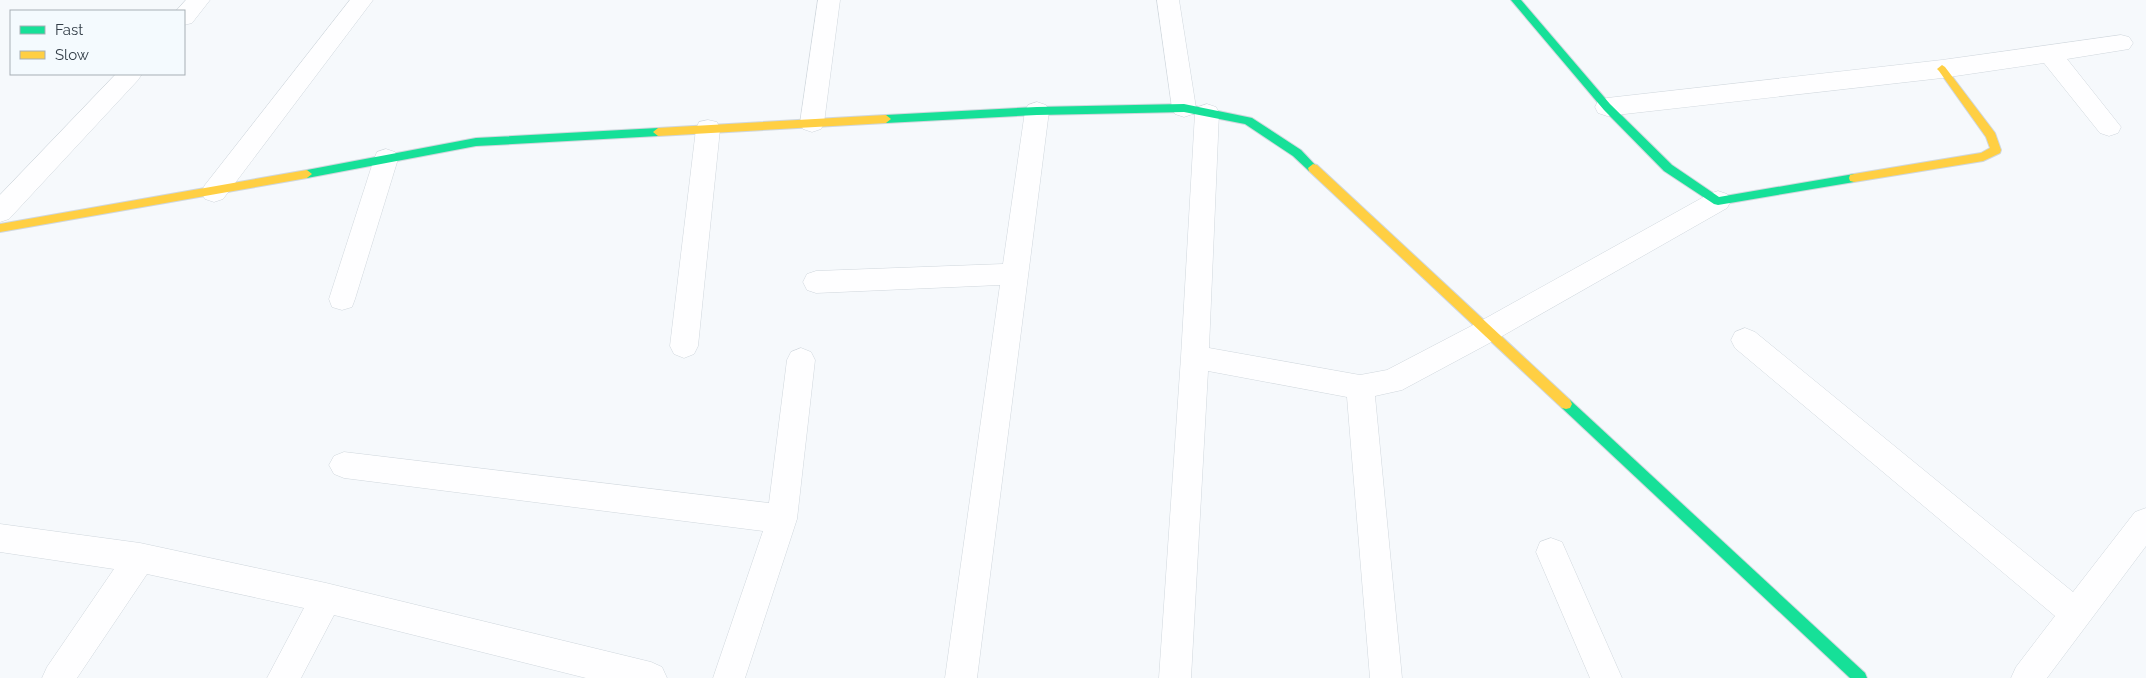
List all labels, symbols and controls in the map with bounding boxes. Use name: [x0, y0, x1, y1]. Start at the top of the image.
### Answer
legend: [10, 10, 185, 75]
text: Fast: [55, 21, 83, 39]
text: Slow: [55, 46, 89, 64]

